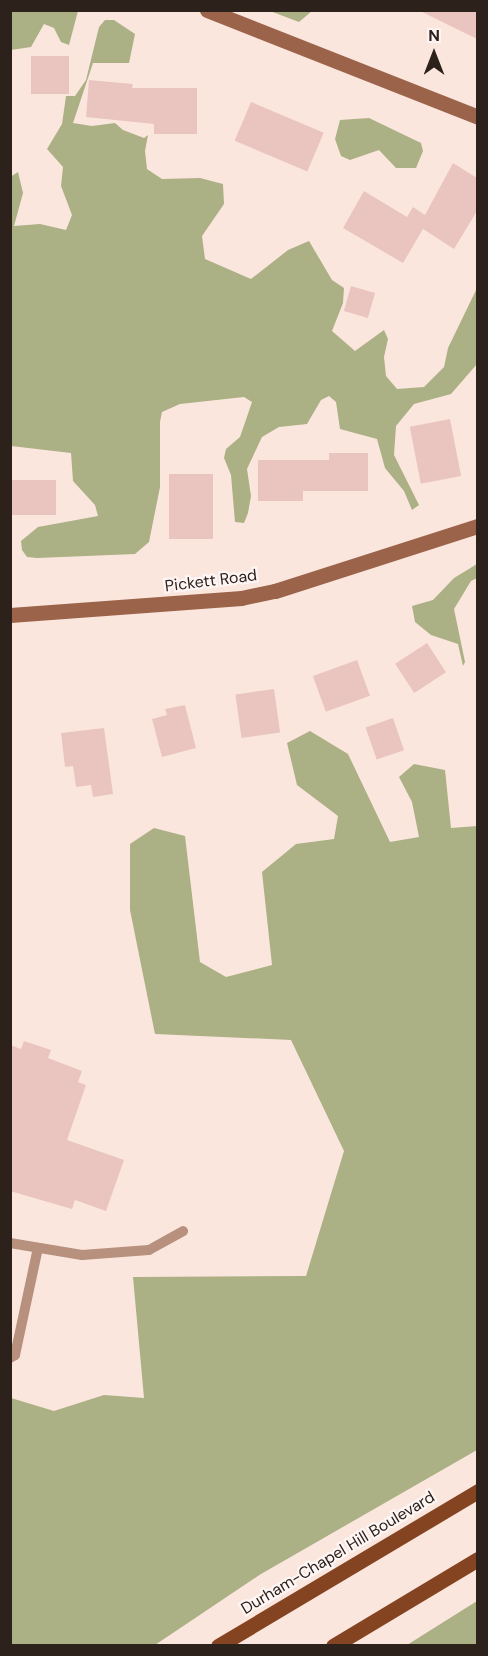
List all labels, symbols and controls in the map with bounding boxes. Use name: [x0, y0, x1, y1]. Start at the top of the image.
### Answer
north arrow: [404, 24, 464, 84]
text: N: [428, 25, 440, 46]
street label: Pickett Road: [164, 566, 258, 596]
street label: Durham-Chapel Hill Boulevard: [238, 1488, 438, 1618]

